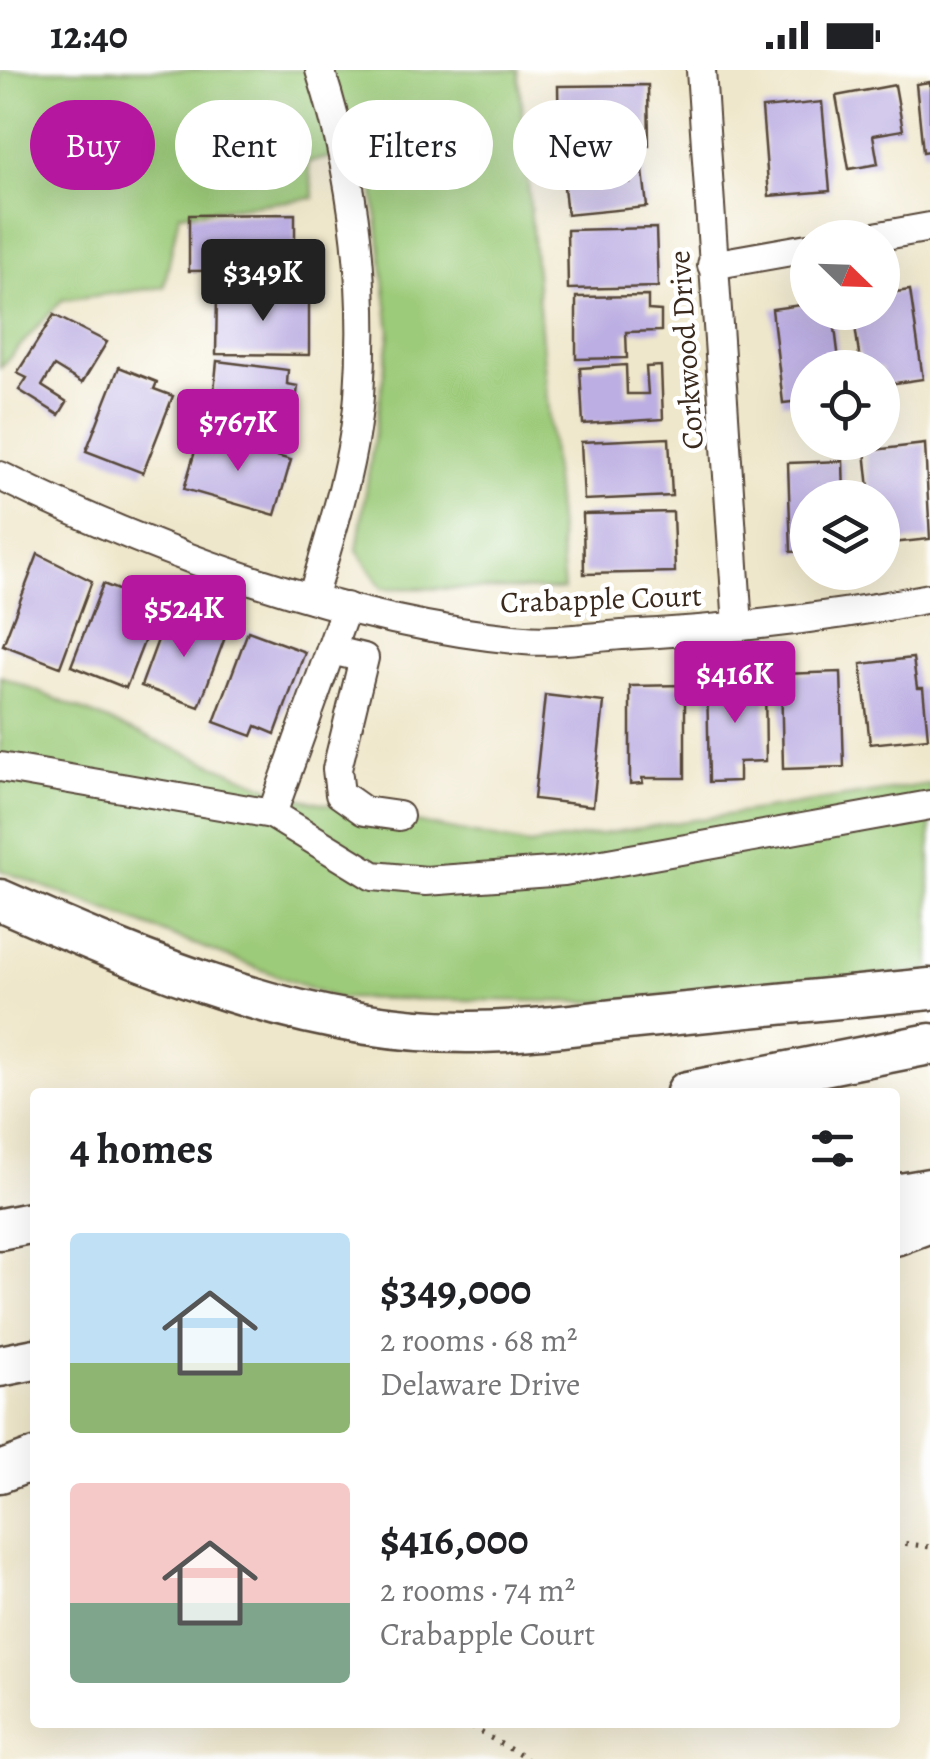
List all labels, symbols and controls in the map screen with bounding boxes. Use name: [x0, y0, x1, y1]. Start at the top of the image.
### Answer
text: 12:40: [50, 9, 128, 61]
chip: Buy: [30, 100, 155, 190]
chip: Rent: [175, 100, 312, 190]
chip: Filters: [332, 100, 493, 190]
chip: New: [513, 100, 647, 190]
north arrow: [790, 220, 900, 330]
map controls: [790, 220, 900, 590]
pin: $349K: [193, 239, 333, 324]
text: $349K: [223, 249, 303, 293]
street label: Corkwood Drive: [659, 249, 713, 451]
button: locate: [790, 350, 900, 460]
pin: $767K: [168, 389, 308, 474]
text: $767K: [199, 399, 277, 443]
button: layers: [790, 480, 900, 590]
pin: $524K: [114, 575, 254, 660]
street label: Crabapple Court: [500, 575, 703, 623]
text: $524K: [144, 585, 224, 629]
pin: $416K: [665, 641, 805, 726]
text: $416K: [696, 651, 774, 695]
text: 4 homes: [70, 1120, 213, 1177]
icon: filters: [805, 1121, 860, 1176]
text: $349,000: [380, 1261, 532, 1318]
icon: home: [150, 1273, 270, 1393]
text: 2 rooms · 68 m²: [380, 1318, 578, 1362]
text: Delaware Drive: [380, 1362, 580, 1406]
text: $416,000: [380, 1511, 529, 1568]
icon: home: [150, 1523, 270, 1643]
text: 2 rooms · 74 m²: [380, 1568, 575, 1612]
text: Crabapple Court: [380, 1612, 595, 1656]

